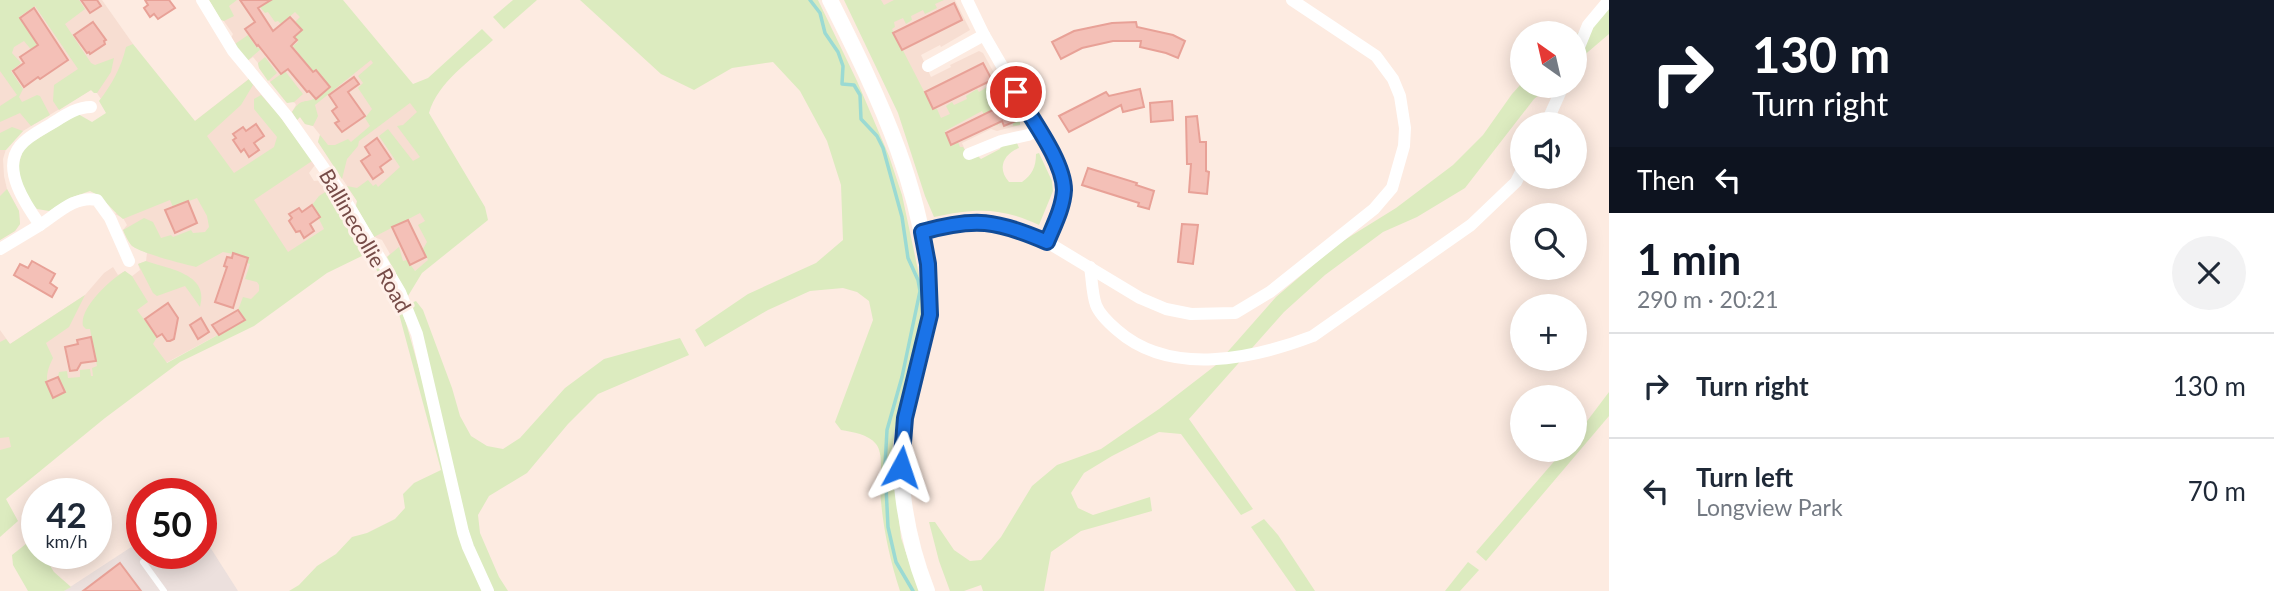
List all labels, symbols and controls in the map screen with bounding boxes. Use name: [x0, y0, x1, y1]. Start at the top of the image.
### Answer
north arrow: [1510, 21, 1587, 98]
map controls: [1510, 21, 1587, 462]
text: 130 m: [1752, 25, 1890, 83]
icon: right: [1637, 28, 1728, 119]
pin: [986, 62, 1046, 122]
icon: arrive: [997, 73, 1035, 111]
text: Turn right: [1752, 84, 1888, 123]
button: sound: [1510, 112, 1587, 189]
icon: left: [1709, 161, 1747, 199]
street label: Ballinecollie Road: [315, 164, 417, 316]
text: Then: [1637, 164, 1695, 196]
button: search: [1510, 203, 1587, 280]
text: 1 min: [1637, 234, 1741, 284]
button: close: [2172, 236, 2246, 310]
text: 290 m · 20:21: [1637, 285, 1779, 313]
button: +: [1510, 294, 1587, 371]
icon: right: [1637, 367, 1675, 405]
text: Turn right: [1696, 370, 1809, 402]
text: 130 m: [2173, 370, 2246, 402]
button: −: [1510, 385, 1587, 462]
position arrow: [864, 430, 938, 504]
text: Turn left: [1696, 461, 1793, 493]
icon: left: [1637, 472, 1675, 510]
text: 70 m: [2188, 475, 2246, 507]
speed limit sign: 50: [126, 478, 217, 569]
text: 42: [46, 493, 87, 535]
text: Longview Park: [1696, 493, 1843, 521]
text: km/h: [45, 530, 88, 552]

